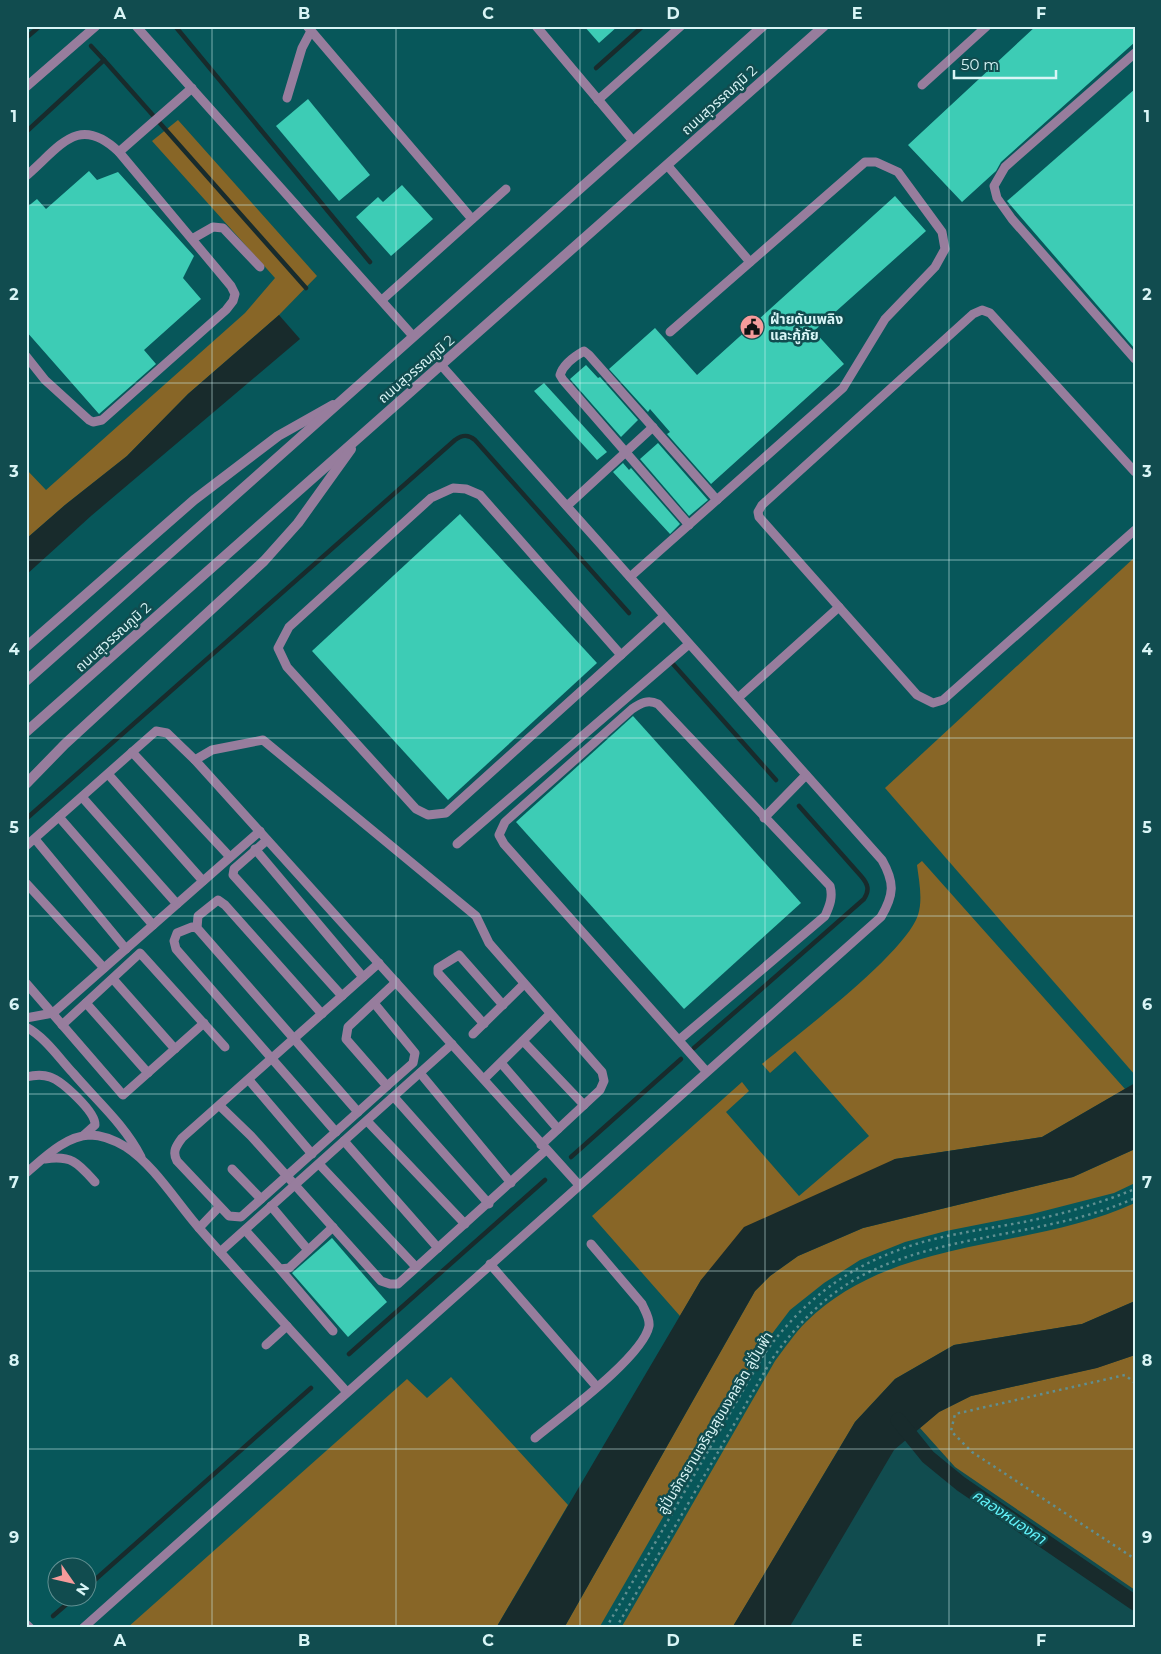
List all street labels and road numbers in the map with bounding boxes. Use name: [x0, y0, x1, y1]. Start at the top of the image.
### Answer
street label: ถนนสุวรรณภูมิ 2: [677, 61, 761, 139]
street label: ถนนสุวรรณภูมิ 2: [374, 331, 458, 407]
street label: ถนนสุวรรณภูมิ 2: [71, 598, 155, 676]
street label: ลู่ปั่นจักรยานเจริญสุขมงคลจิต ลู่ปั่นฟ้า: [653, 1328, 777, 1518]

